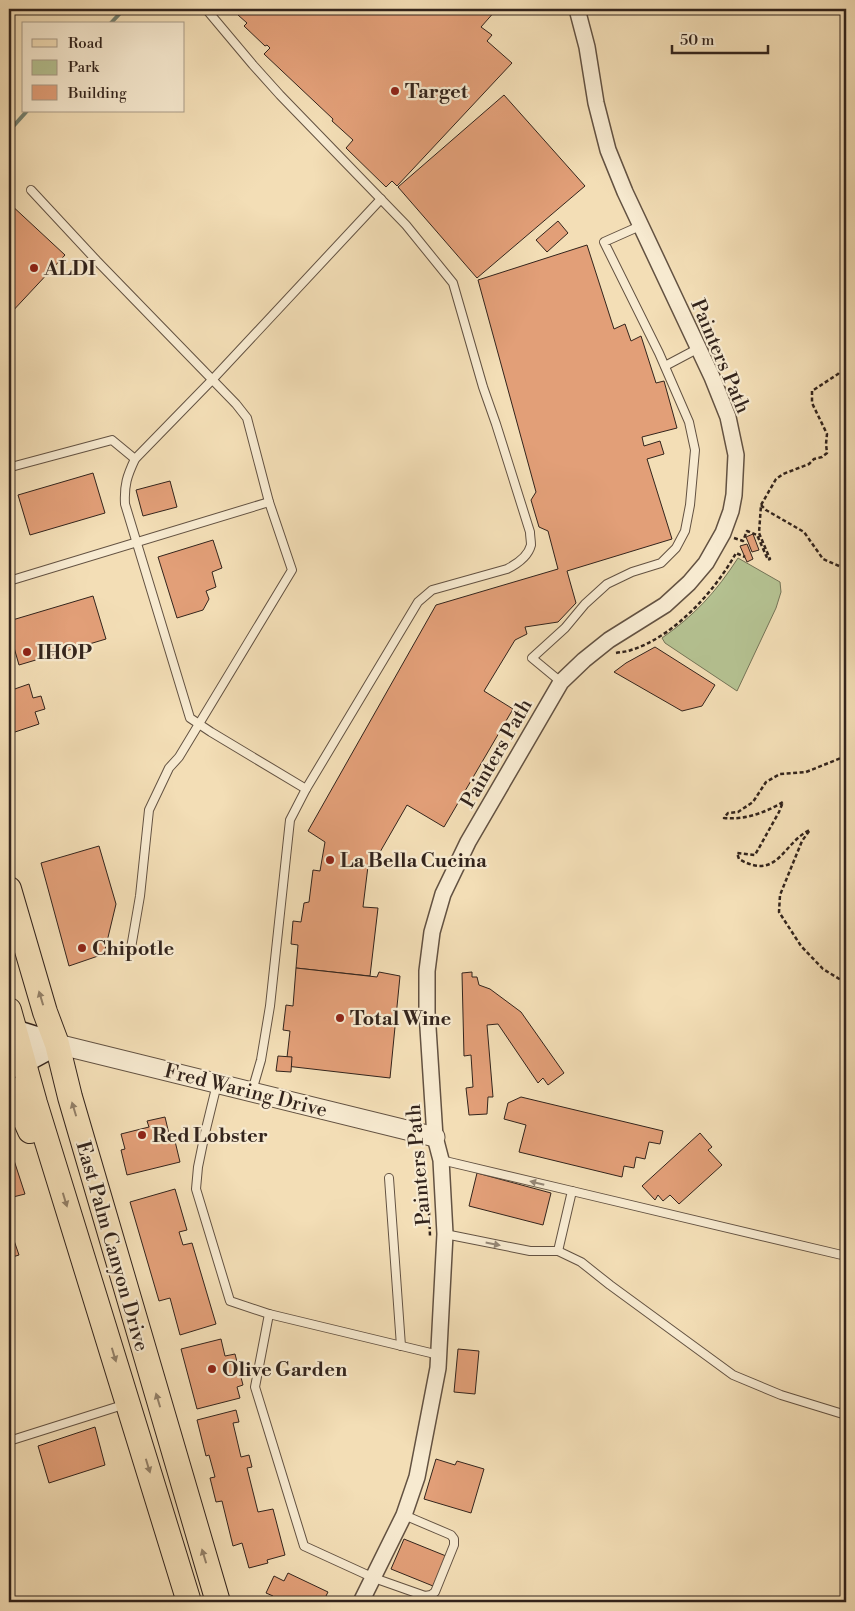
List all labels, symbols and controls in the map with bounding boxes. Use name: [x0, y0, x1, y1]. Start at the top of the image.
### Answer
legend: [22, 22, 185, 112]
scale bar: [672, 22, 769, 54]
text: 50 m: [680, 31, 714, 50]
text: Road: [68, 34, 103, 53]
text: Park: [68, 58, 100, 77]
place label: Target: [405, 80, 469, 105]
text: Building: [67, 84, 127, 103]
marker: Target: [389, 85, 401, 97]
place label: ALDI: [43, 257, 96, 282]
marker: ALDI: [28, 262, 40, 274]
street label: Painters Path: [684, 296, 755, 418]
place label: IHOP: [37, 641, 92, 666]
marker: IHOP: [21, 646, 33, 658]
street label: Painters Path: [456, 695, 539, 813]
place label: La Bella Cucina: [340, 849, 487, 874]
marker: La Bella Cucina: [324, 854, 336, 866]
place label: Chipotle: [92, 937, 175, 962]
marker: Chipotle: [76, 942, 88, 954]
one-way arrow: [37, 991, 45, 1006]
place label: Total Wine: [350, 1007, 452, 1032]
marker: Total Wine: [334, 1012, 346, 1024]
street label: Fred Waring Drive: [162, 1059, 330, 1124]
one-way arrow: [69, 1102, 77, 1117]
street label: Painters Path: [402, 1103, 437, 1227]
place label: Red Lobster: [152, 1124, 268, 1149]
marker: Red Lobster: [136, 1129, 148, 1141]
street label: East Palm Canyon Drive: [70, 1138, 154, 1354]
one-way arrow: [530, 1179, 545, 1187]
one-way arrow: [62, 1192, 70, 1207]
one-way arrow: [485, 1240, 501, 1248]
one-way arrow: [110, 1347, 118, 1362]
place label: Olive Garden: [222, 1358, 348, 1383]
marker: Olive Garden: [206, 1363, 218, 1375]
one-way arrow: [154, 1392, 162, 1407]
one-way arrow: [144, 1459, 152, 1474]
one-way arrow: [200, 1548, 208, 1563]

